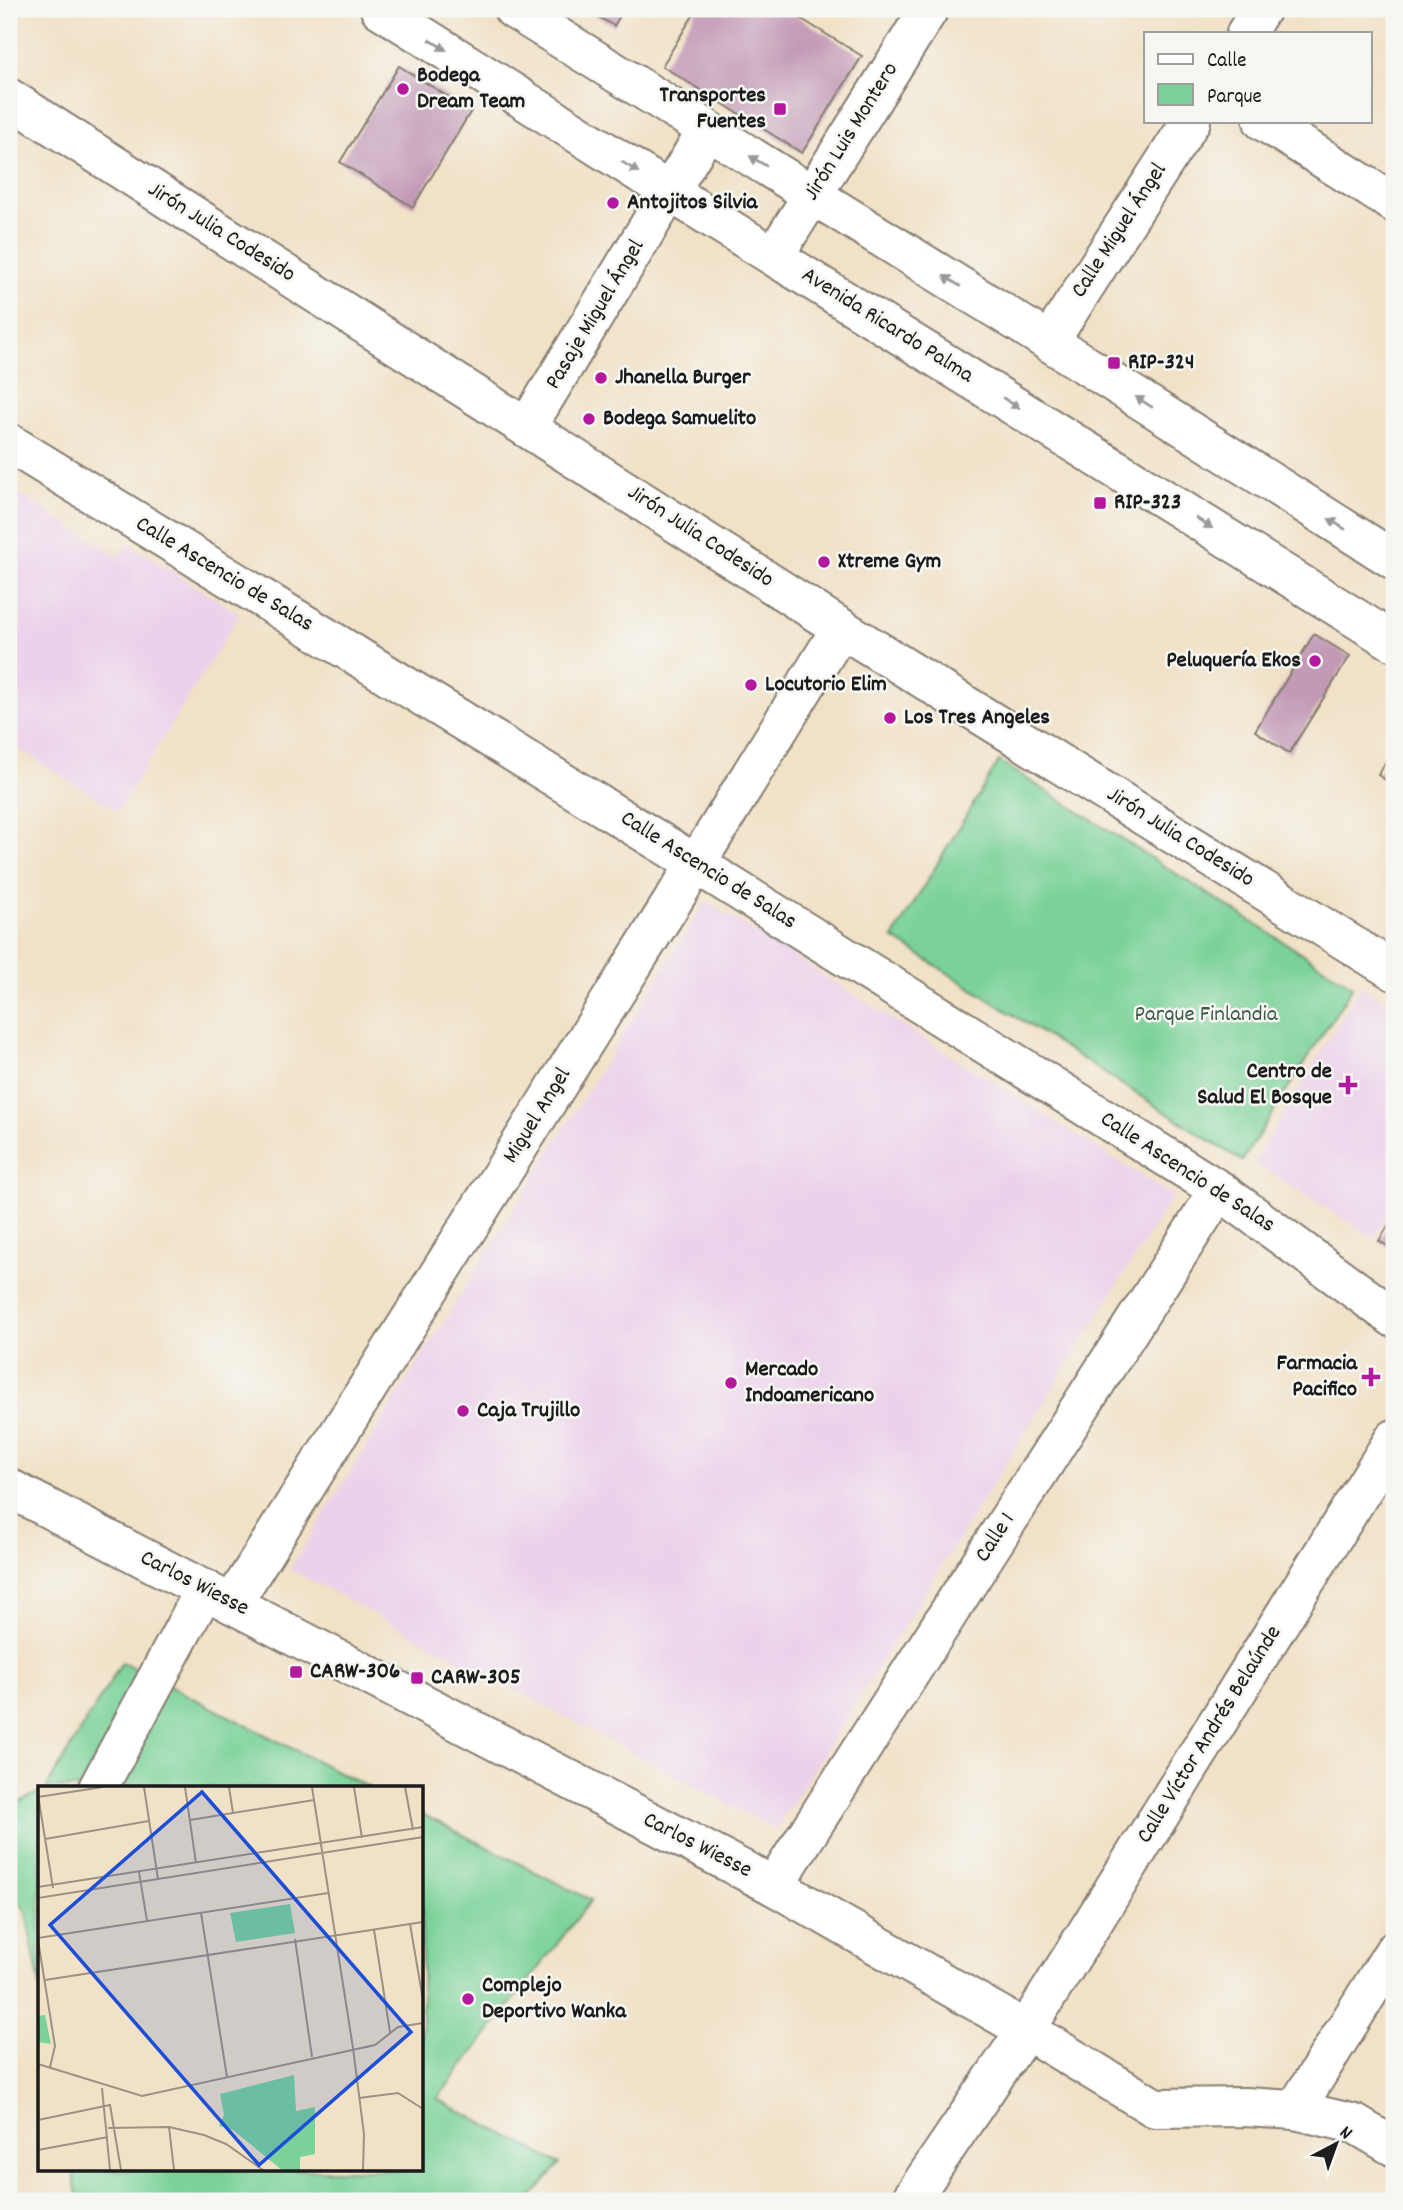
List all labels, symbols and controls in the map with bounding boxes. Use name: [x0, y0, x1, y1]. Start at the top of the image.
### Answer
legend: [1144, 32, 1372, 122]
one-way arrow: [428, 39, 448, 52]
text: Calle: [1207, 47, 1246, 77]
street label: Jirón Luis Montero: [796, 56, 908, 208]
place label: Bodega Dream Team: [417, 60, 525, 119]
place label: Transportes Fuentes: [660, 80, 766, 139]
marker: Bodega Dream Team: [395, 81, 411, 97]
text: Parque: [1207, 83, 1262, 113]
marker: Transportes Fuentes: [772, 101, 788, 117]
one-way arrow: [749, 155, 768, 168]
street label: Calle Miguel Ángel: [1064, 156, 1176, 305]
one-way arrow: [621, 160, 640, 173]
street label: Jirón Julia Codesido: [141, 174, 301, 292]
place label: Antojitos Silvia: [627, 187, 758, 220]
marker: Antojitos Silvia: [605, 195, 621, 211]
street label: Pasaje Miguel Ángel: [538, 233, 654, 396]
street label: Avenida Ricardo Palma: [795, 260, 981, 393]
one-way arrow: [942, 274, 961, 287]
place label: RIP-324: [1128, 347, 1194, 380]
marker: RIP-324: [1106, 355, 1122, 371]
place label: Jhanella Burger: [615, 362, 751, 395]
marker: Jhanella Burger: [593, 370, 609, 386]
one-way arrow: [1135, 396, 1154, 409]
one-way arrow: [1001, 397, 1021, 410]
place label: Bodega Samuelito: [603, 403, 756, 436]
marker: Bodega Samuelito: [581, 411, 597, 427]
street label: Jirón Julia Codesido: [620, 477, 780, 597]
place label: RIP-323: [1114, 487, 1181, 520]
marker: RIP-323: [1092, 495, 1108, 511]
street label: Calle Ascencio de Salas: [129, 509, 319, 641]
one-way arrow: [1195, 517, 1214, 530]
one-way arrow: [1327, 517, 1346, 530]
place label: Xtreme Gym: [838, 546, 941, 579]
marker: Xtreme Gym: [816, 554, 832, 570]
place label: Peluquería Ekos: [1166, 645, 1301, 678]
marker: Peluquería Ekos: [1307, 653, 1323, 669]
place label: Locutorio Elim: [765, 669, 887, 702]
marker: Locutorio Elim: [743, 677, 759, 693]
place label: Los Tres Angeles: [904, 702, 1050, 735]
marker: Los Tres Angeles: [882, 710, 898, 726]
street label: Jirón Julia Codesido: [1100, 779, 1260, 897]
street label: Calle Ascencio de Salas: [613, 803, 803, 939]
park label: Parque Finlandia: [1134, 999, 1279, 1032]
place label: Centro de Salud El Bosque: [1197, 1056, 1332, 1115]
street label: Miguel Angel: [496, 1061, 581, 1170]
marker: Centro de Salud El Bosque: [1338, 1075, 1358, 1095]
street label: Calle Ascencio de Salas: [1093, 1104, 1281, 1242]
place label: Farmacia Pacifico: [1277, 1348, 1358, 1407]
place label: Mercado Indoamericano: [745, 1354, 874, 1413]
marker: Farmacia Pacifico: [1363, 1369, 1379, 1385]
marker: Mercado Indoamericano: [723, 1375, 739, 1391]
place label: Caja Trujillo: [477, 1395, 580, 1428]
marker: Caja Trujillo: [455, 1403, 471, 1419]
street label: Calle 1: [968, 1507, 1024, 1569]
street label: Carlos Wiesse: [134, 1542, 254, 1626]
street label: Calle Víctor Andrés Belaúnde: [1129, 1620, 1291, 1850]
place label: CARW-306: [310, 1656, 400, 1689]
place label: CARW-305: [431, 1662, 521, 1695]
marker: CARW-306: [288, 1664, 304, 1680]
marker: CARW-305: [409, 1670, 425, 1686]
inset map: [38, 1786, 424, 2172]
street label: Carlos Wiesse: [637, 1804, 757, 1888]
place label: Complejo Deportivo Wanka: [482, 1970, 627, 2029]
marker: Complejo Deportivo Wanka: [460, 1991, 476, 2007]
north arrow: [1302, 2108, 1372, 2178]
text: N: [1332, 2121, 1357, 2147]

